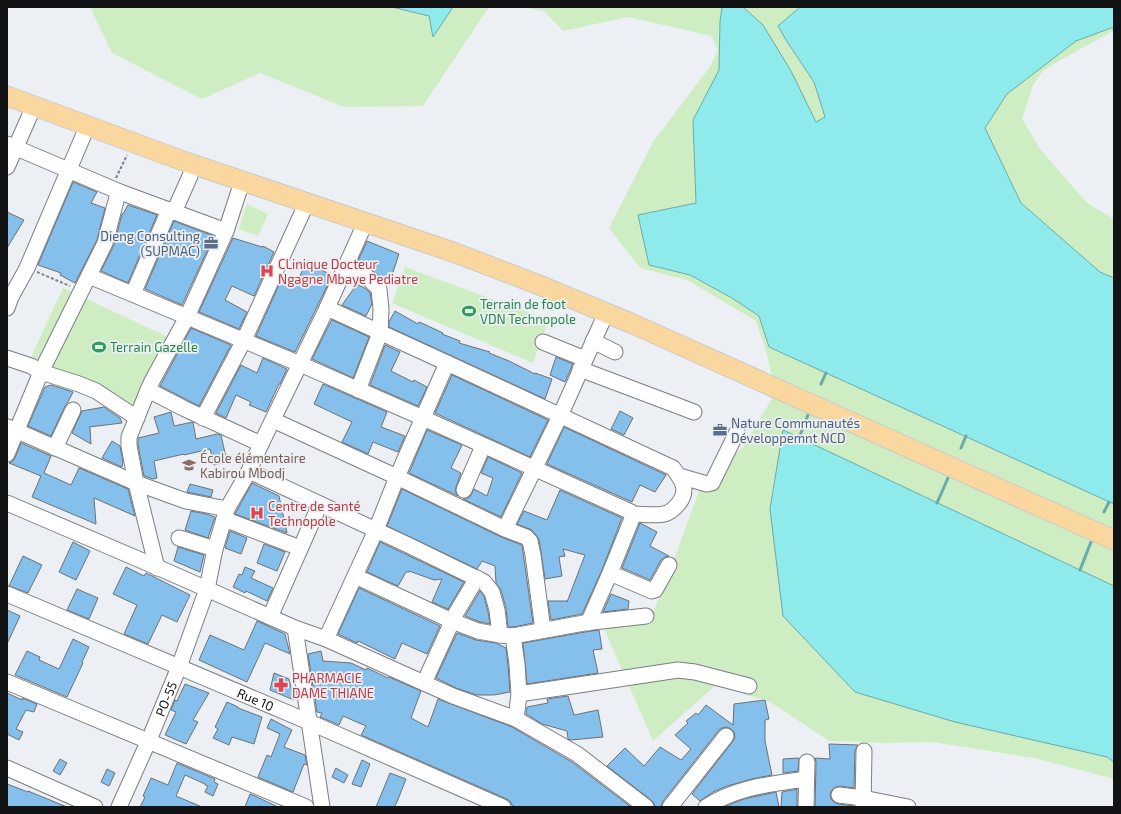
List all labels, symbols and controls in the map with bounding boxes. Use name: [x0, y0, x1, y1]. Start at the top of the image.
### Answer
place label: Dieng Consulting (SUPMAC): [100, 228, 200, 259]
office icon: Dieng Consulting (SUPMAC): [203, 235, 219, 251]
place label: CLinique Docteur Ngagne Mbaye Pediatre: [278, 256, 418, 287]
hospital icon: CLinique Docteur Ngagne Mbaye Pediatre: [259, 263, 275, 279]
place label: Terrain de foot VDN Technopole: [480, 296, 576, 327]
sports icon: Terrain de foot VDN Technopole: [461, 303, 477, 319]
sports icon: Terrain Gazelle: [91, 339, 107, 355]
place label: Terrain Gazelle: [110, 339, 198, 355]
place label: Nature Communautés Développemnt NCD: [731, 415, 860, 446]
office icon: Nature Communautés Développemnt NCD: [712, 422, 728, 438]
place label: École élémentaire Kabirou Mbodj: [200, 449, 306, 481]
school or university icon: École élémentaire Kabirou Mbodj: [181, 457, 197, 473]
place label: Centre de santé Technopole: [268, 498, 360, 529]
hospital icon: Centre de santé Technopole: [249, 505, 265, 521]
place label: PHARMACIE DAME THIANE: [292, 670, 374, 701]
pharmacy icon: PHARMACIE DAME THIANE: [273, 677, 289, 693]
street label: PO-55: [152, 679, 180, 719]
street label: Rue 10: [235, 685, 276, 714]

